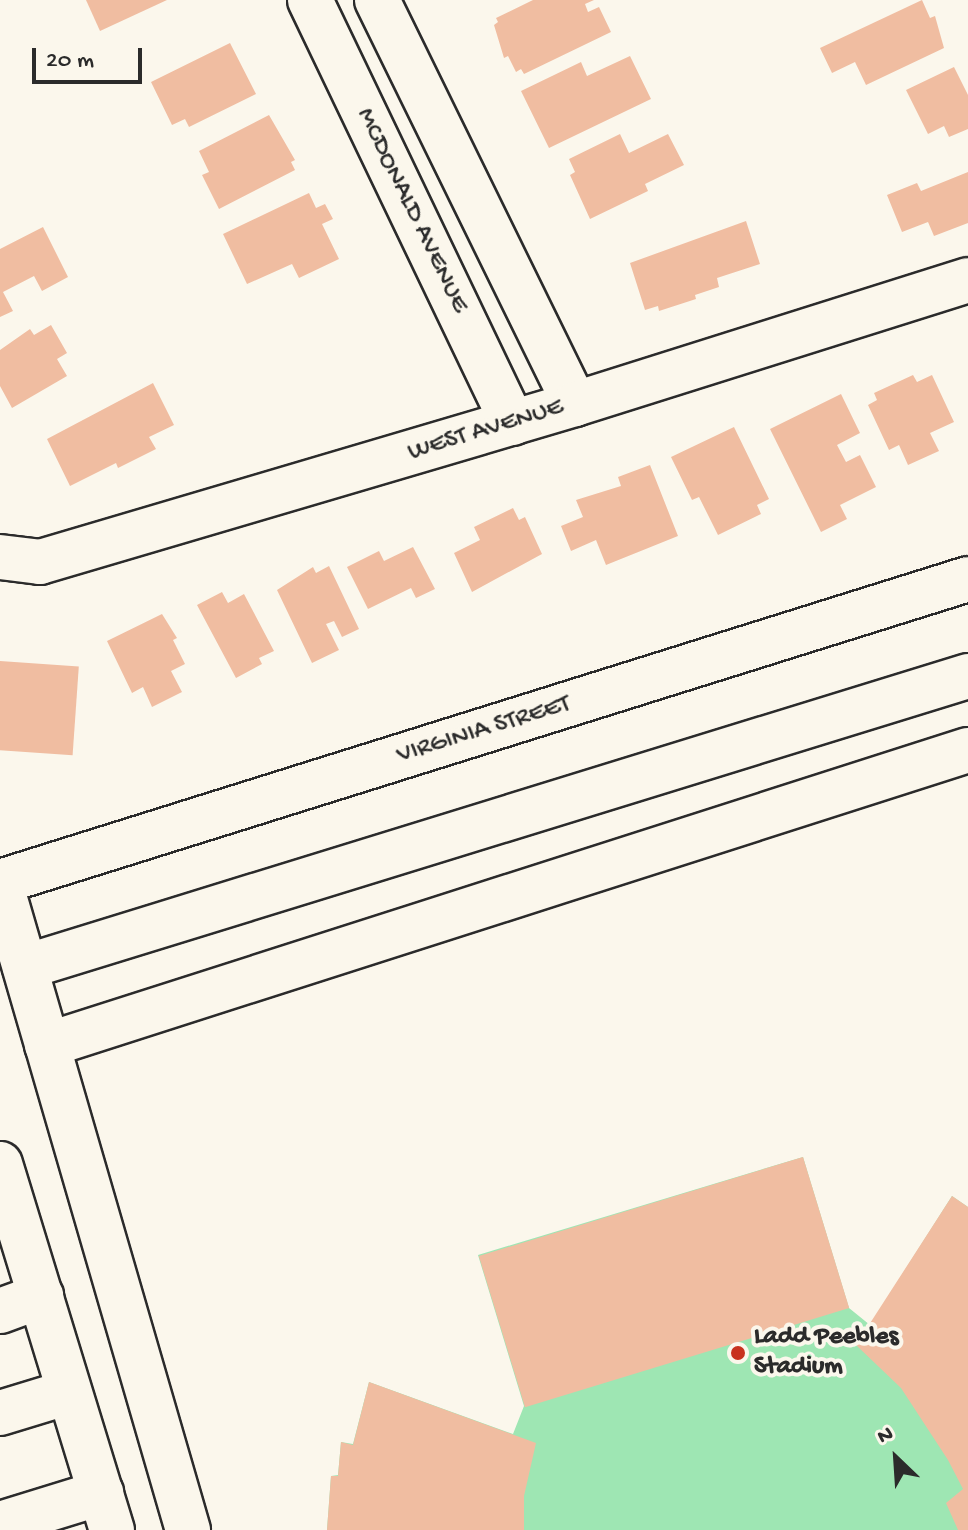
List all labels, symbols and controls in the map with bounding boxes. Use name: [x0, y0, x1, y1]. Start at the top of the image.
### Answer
scale bar: [36, 32, 146, 82]
text: 20 m: [46, 47, 94, 76]
street label: MCDONALD AVENUE: [348, 104, 474, 318]
street label: WEST AVENUE: [405, 393, 567, 469]
street label: VIRGINIA STREET: [393, 690, 575, 772]
place label: Ladd Peebles Stadium: [754, 1322, 898, 1384]
marker: Ladd Peebles Stadium: [729, 1344, 747, 1362]
north arrow: [856, 1418, 936, 1498]
text: N: [874, 1421, 898, 1451]

